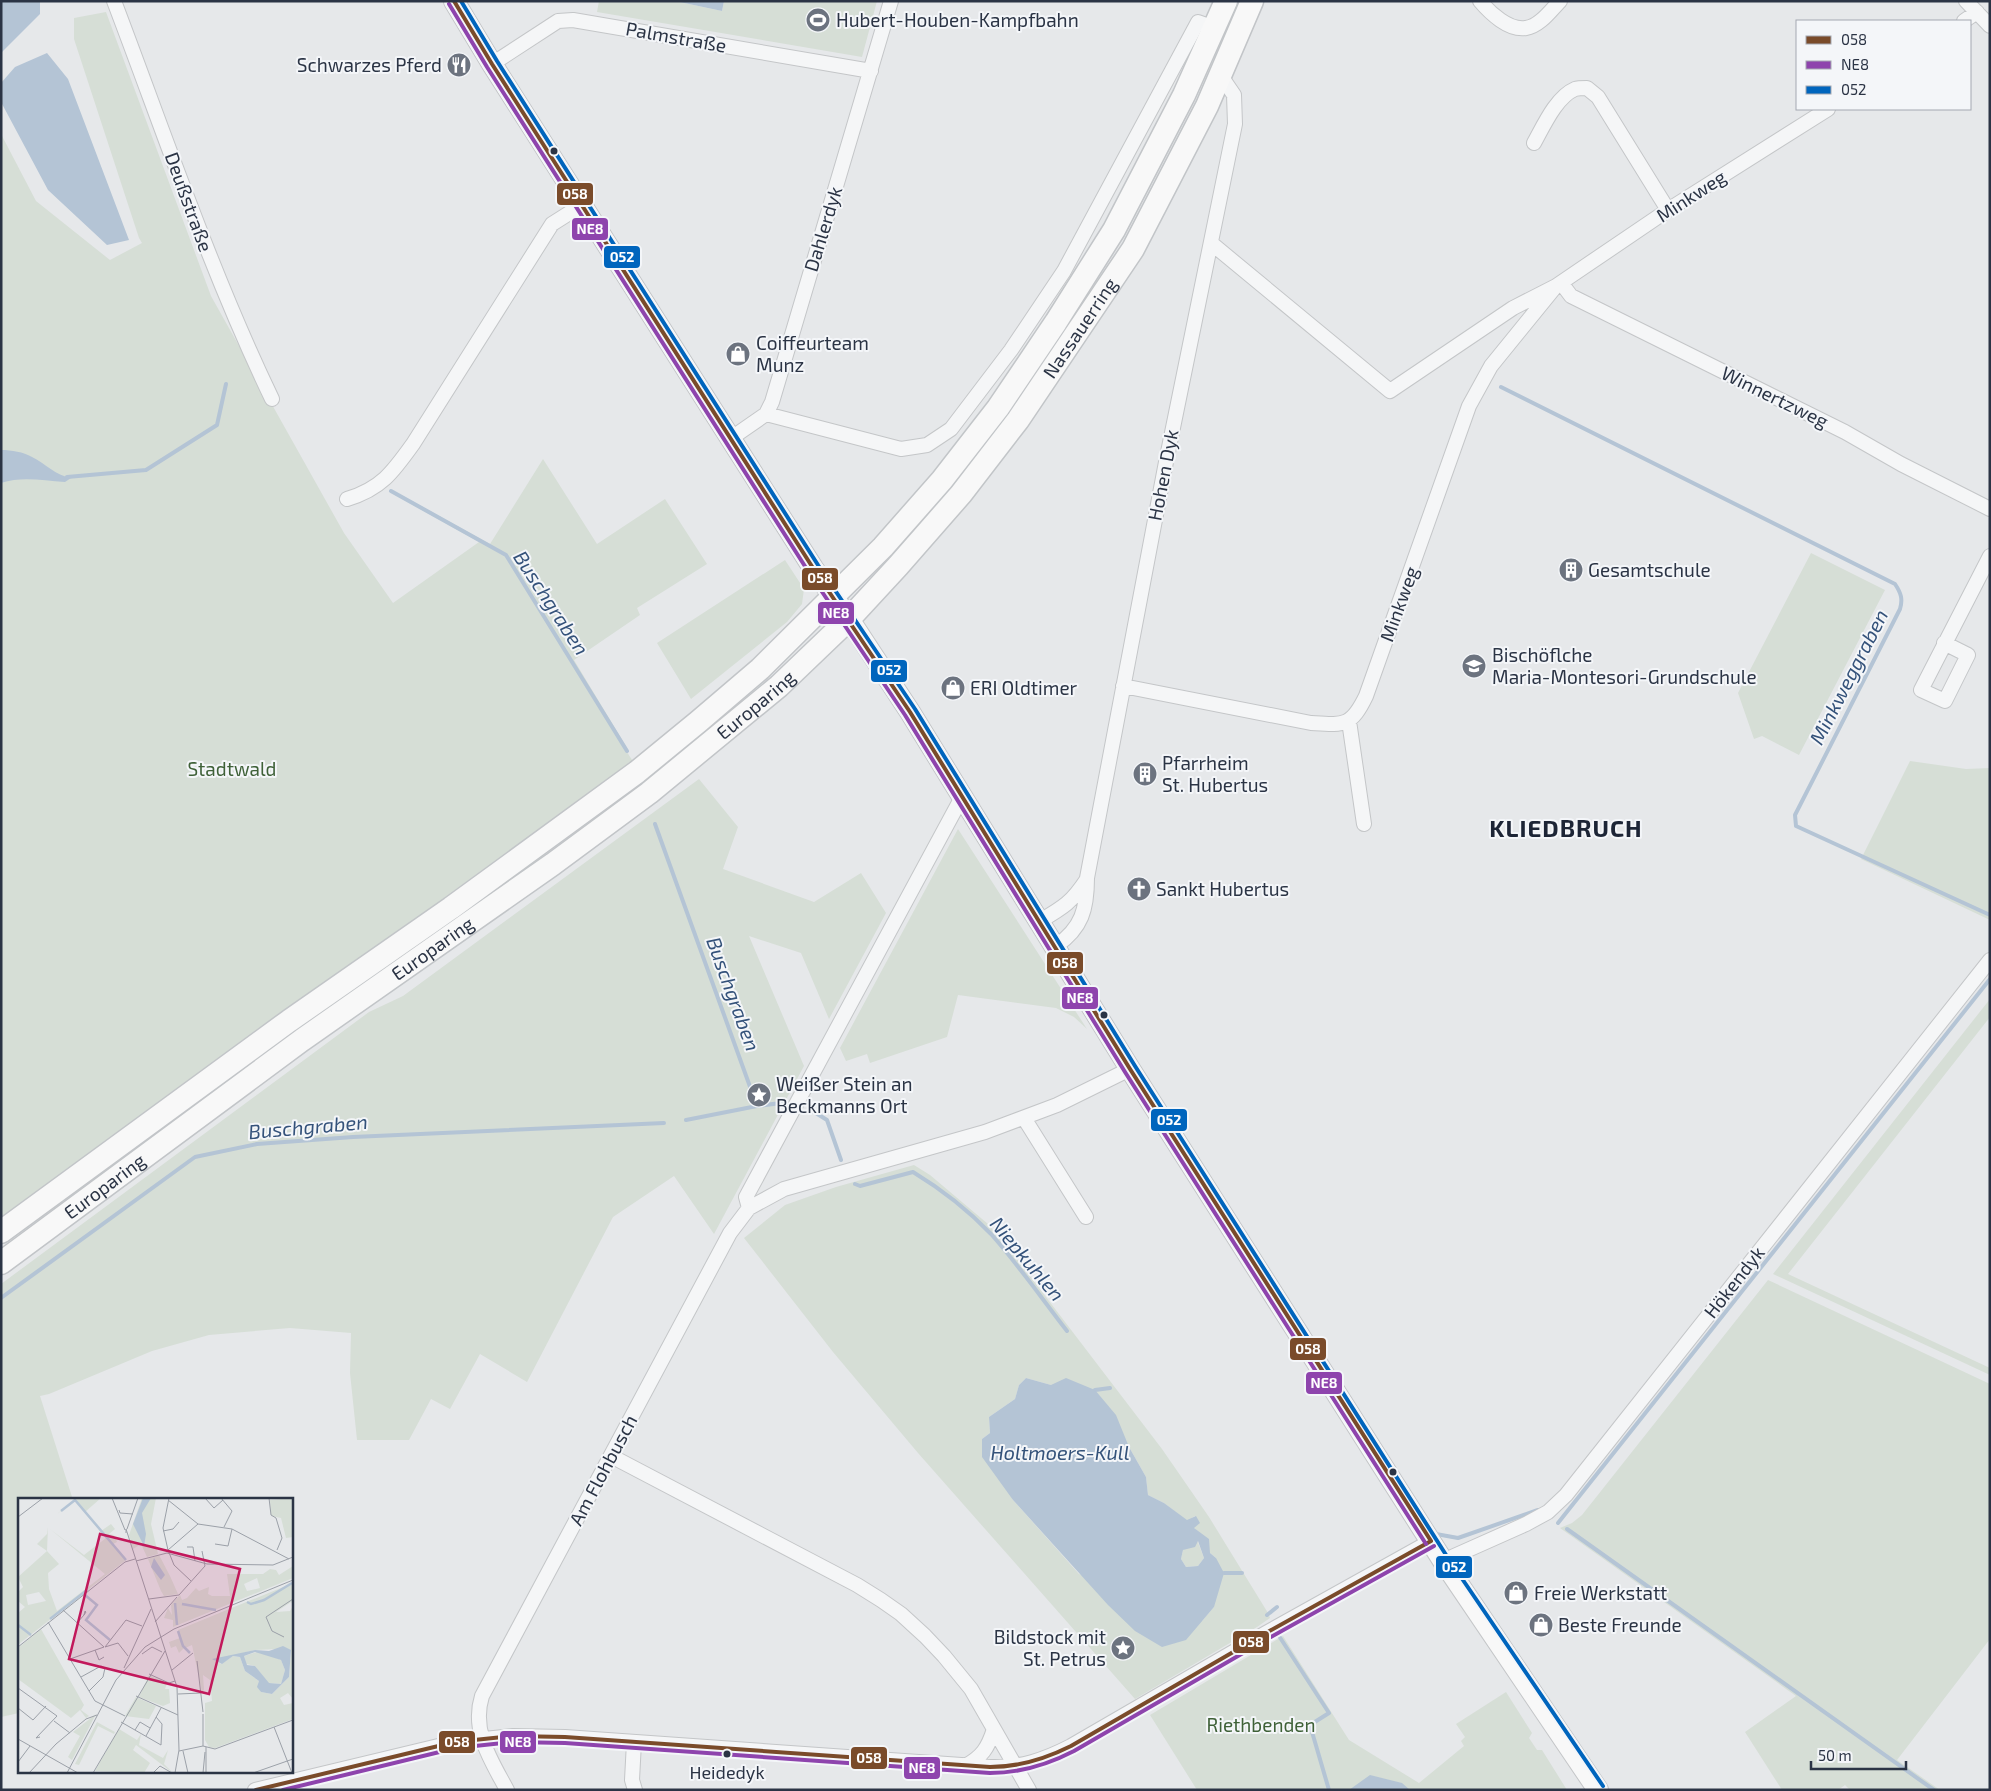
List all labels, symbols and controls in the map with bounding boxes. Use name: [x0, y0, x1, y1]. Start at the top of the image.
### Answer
sports icon: Hubert-Houben-Kampfbahn: [805, 7, 831, 33]
place label: Hubert-Houben-Kampfbahn: [836, 8, 1079, 31]
street label: Palmstraße: [624, 16, 728, 57]
legend: [1796, 20, 1971, 110]
text: 058: [1841, 30, 1867, 48]
restaurant icon: Schwarzes Pferd: [446, 52, 472, 78]
place label: Schwarzes Pferd: [297, 53, 442, 76]
text: NE8: [1841, 55, 1869, 73]
text: 052: [1841, 80, 1867, 98]
unlabelled marker: [549, 146, 559, 156]
street label: Deußstraße: [161, 149, 218, 255]
street label: Minkweg: [1652, 164, 1730, 227]
line badge: 058: [556, 182, 594, 206]
street label: Dahlerdyk: [799, 183, 846, 274]
text: 058: [562, 185, 588, 202]
line badge: NE8: [571, 217, 609, 241]
text: NE8: [577, 220, 603, 237]
line badge: 052: [603, 245, 641, 269]
text: 052: [610, 248, 634, 265]
street label: Nassauerring: [1037, 273, 1122, 382]
place label: Coiffeurteam Munz: [756, 331, 869, 376]
shop icon: Coiffeurteam Munz: [725, 341, 751, 367]
street label: Winnertzweg: [1718, 361, 1833, 432]
street label: Hohen Dyk: [1142, 427, 1183, 522]
water label: Buschgraben: [509, 546, 594, 659]
building icon: Gesamtschule: [1558, 557, 1584, 583]
place label: Gesamtschule: [1588, 558, 1711, 581]
street label: Minkweg: [1374, 563, 1423, 645]
line badge: 058: [801, 567, 839, 591]
text: 058: [807, 569, 833, 586]
line badge: NE8: [817, 601, 855, 625]
text: NE8: [823, 604, 849, 621]
water label: Minkweggraben: [1804, 605, 1892, 748]
place label: Bischöflche Maria-Montesori-Grundschule: [1492, 643, 1757, 688]
school or university icon: Bischöflche Maria-Montesori-Grundschule: [1461, 653, 1487, 679]
line badge: 052: [870, 659, 908, 683]
text: 052: [877, 661, 901, 678]
street label: Europaring: [712, 665, 800, 744]
shop icon: ERI Oldtimer: [940, 675, 966, 701]
place label: ERI Oldtimer: [970, 676, 1078, 699]
place label: Pfarrheim St. Hubertus: [1162, 751, 1268, 796]
park label: Stadtwald: [188, 757, 276, 780]
building icon: Pfarrheim St. Hubertus: [1132, 761, 1158, 787]
district label: KLIEDBRUCH: [1489, 813, 1643, 842]
church icon: Sankt Hubertus: [1126, 876, 1152, 902]
place label: Sankt Hubertus: [1156, 877, 1289, 900]
street label: Europaring: [387, 911, 478, 985]
water label: Buschgraben: [702, 933, 766, 1054]
line badge: 058: [1046, 951, 1084, 975]
text: 058: [1052, 954, 1078, 971]
line badge: NE8: [1061, 986, 1099, 1010]
text: NE8: [1067, 989, 1093, 1006]
unlabelled marker: [1099, 1010, 1109, 1020]
place label: Weißer Stein an Beckmanns Ort: [776, 1072, 913, 1117]
place icon: Weißer Stein an Beckmanns Ort: [746, 1082, 772, 1108]
line badge: 052: [1150, 1108, 1188, 1132]
water label: Buschgraben: [247, 1109, 369, 1143]
text: 052: [1157, 1111, 1181, 1128]
street label: Europaring: [59, 1148, 150, 1223]
water label: Niepkuhlen: [986, 1211, 1070, 1305]
street label: Hökendyk: [1698, 1241, 1769, 1322]
line badge: 058: [1289, 1337, 1327, 1361]
text: 058: [1295, 1340, 1321, 1357]
line badge: NE8: [1305, 1371, 1343, 1395]
text: NE8: [1311, 1374, 1337, 1391]
street label: Am Flohbusch: [564, 1410, 641, 1529]
water label: Holtmoers-Kull: [990, 1440, 1130, 1464]
unlabelled marker: [1388, 1467, 1398, 1477]
inset map: [18, 1498, 292, 1774]
line badge: 052: [1435, 1555, 1473, 1579]
text: 052: [1442, 1558, 1466, 1575]
shop icon: Freie Werkstatt: [1503, 1580, 1529, 1606]
place label: Freie Werkstatt: [1534, 1581, 1667, 1604]
shop icon: Beste Freunde: [1528, 1612, 1554, 1638]
place label: Beste Freunde: [1558, 1613, 1682, 1636]
place label: Bildstock mit St. Petrus: [994, 1625, 1106, 1670]
line badge: 058: [1232, 1630, 1270, 1654]
text: 058: [1238, 1633, 1264, 1650]
place icon: Bildstock mit St. Petrus: [1110, 1635, 1136, 1661]
park label: Riethbenden: [1206, 1713, 1316, 1736]
line badge: 058: [438, 1730, 476, 1754]
line badge: NE8: [499, 1730, 537, 1754]
text: 058: [444, 1733, 470, 1750]
text: NE8: [505, 1733, 531, 1750]
scale bar: [1811, 1738, 1906, 1770]
line badge: 058: [850, 1746, 888, 1770]
text: 50 m: [1818, 1746, 1852, 1764]
marker: Heidedyk: [722, 1749, 732, 1759]
text: 058: [856, 1749, 882, 1766]
line badge: NE8: [903, 1756, 941, 1780]
text: NE8: [909, 1759, 935, 1776]
place label: Heidedyk: [689, 1761, 765, 1783]

